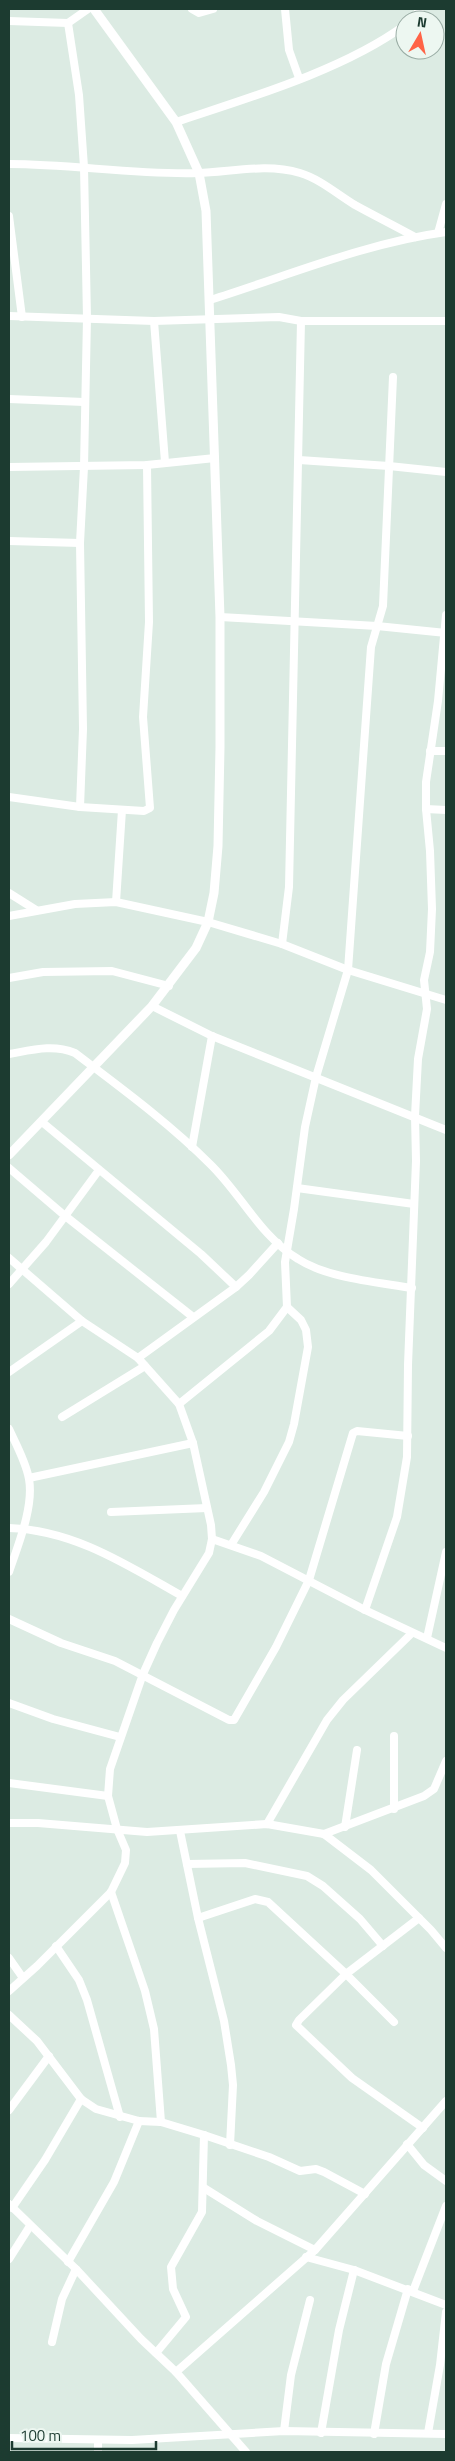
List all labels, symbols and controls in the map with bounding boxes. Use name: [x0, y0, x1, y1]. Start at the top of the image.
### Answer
north arrow: [395, 10, 445, 60]
text: N: [416, 11, 429, 33]
scale bar: [12, 2418, 156, 2450]
text: 100 m: [20, 2424, 61, 2447]

